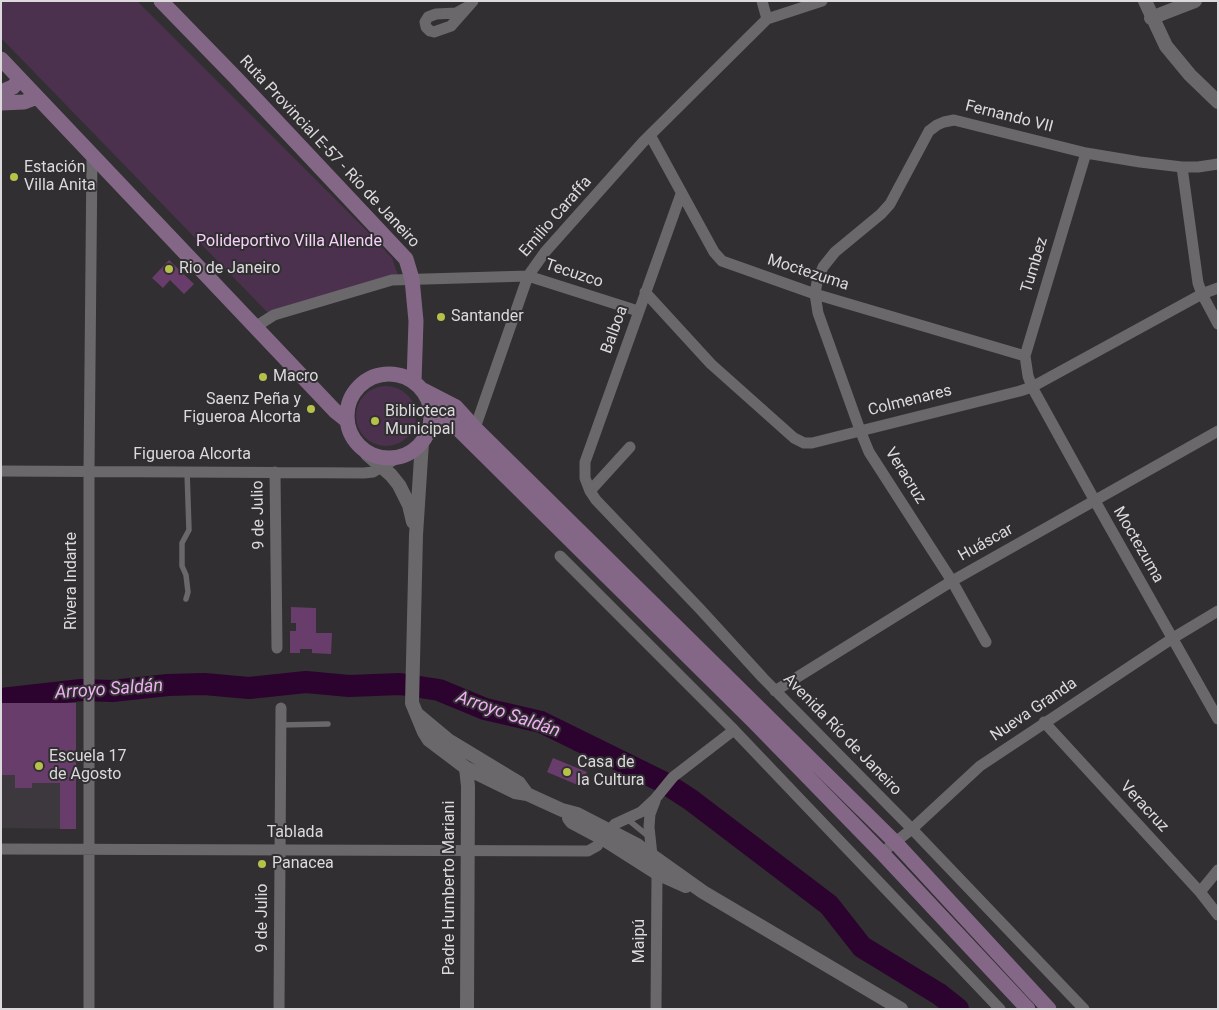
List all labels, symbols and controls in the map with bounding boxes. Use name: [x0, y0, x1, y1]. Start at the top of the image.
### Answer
street label: Ruta Provincial E-57 - Río de Janeiro: [235, 52, 423, 252]
street label: Fernando VII: [963, 97, 1055, 137]
place label: Estación Villa Anita: [24, 158, 96, 196]
marker: Estación Villa Anita: [8, 171, 20, 183]
street label: Emilio Caraffa: [516, 173, 596, 261]
park label: Polideportivo Villa Allende: [196, 232, 382, 252]
street label: Tumbez: [1017, 235, 1053, 295]
street label: Moctezuma: [765, 251, 851, 295]
street label: Tecuzco: [543, 256, 605, 292]
place label: Rio de Janeiro: [179, 259, 280, 279]
marker: Rio de Janeiro: [163, 263, 175, 275]
street label: Balboa: [598, 304, 632, 356]
place label: Santander: [451, 307, 524, 327]
marker: Santander: [435, 311, 447, 323]
place label: Macro: [273, 367, 318, 387]
marker: Macro: [257, 371, 269, 383]
street label: Colmenares: [866, 381, 954, 421]
place label: Saenz Peña y Figueroa Alcorta: [183, 390, 301, 428]
place label: Biblioteca Municipal: [385, 402, 456, 440]
marker: Saenz Peña y Figueroa Alcorta: [305, 403, 317, 415]
marker: Biblioteca Municipal: [369, 415, 381, 427]
street label: Veracruz: [880, 444, 930, 508]
street label: Figueroa Alcorta: [133, 445, 251, 465]
street label: 9 de Julio: [249, 480, 269, 550]
street label: Moctezuma: [1109, 504, 1167, 586]
street label: Huáscar: [955, 520, 1017, 566]
street label: Rivera Indarte: [62, 532, 82, 630]
street label: Avenida Río de Janeiro: [779, 670, 905, 800]
street label: Nueva Granda: [987, 674, 1081, 746]
water label: Arroyo Saldán: [54, 675, 164, 705]
water label: Arroyo Saldán: [453, 687, 563, 743]
place label: Escuela 17 de Agosto: [49, 747, 127, 785]
place label: Casa de la Cultura: [577, 753, 645, 791]
marker: Escuela 17 de Agosto: [33, 760, 45, 772]
marker: Casa de la Cultura: [561, 766, 573, 778]
street label: Veracruz: [1116, 778, 1172, 836]
street label: Padre Humberto Mariani: [440, 801, 460, 975]
street label: Tablada: [267, 823, 323, 843]
place label: Panacea: [272, 854, 334, 874]
marker: Panacea: [256, 858, 268, 870]
street label: 9 de Julio: [253, 884, 273, 952]
street label: Maipú: [630, 919, 650, 963]

